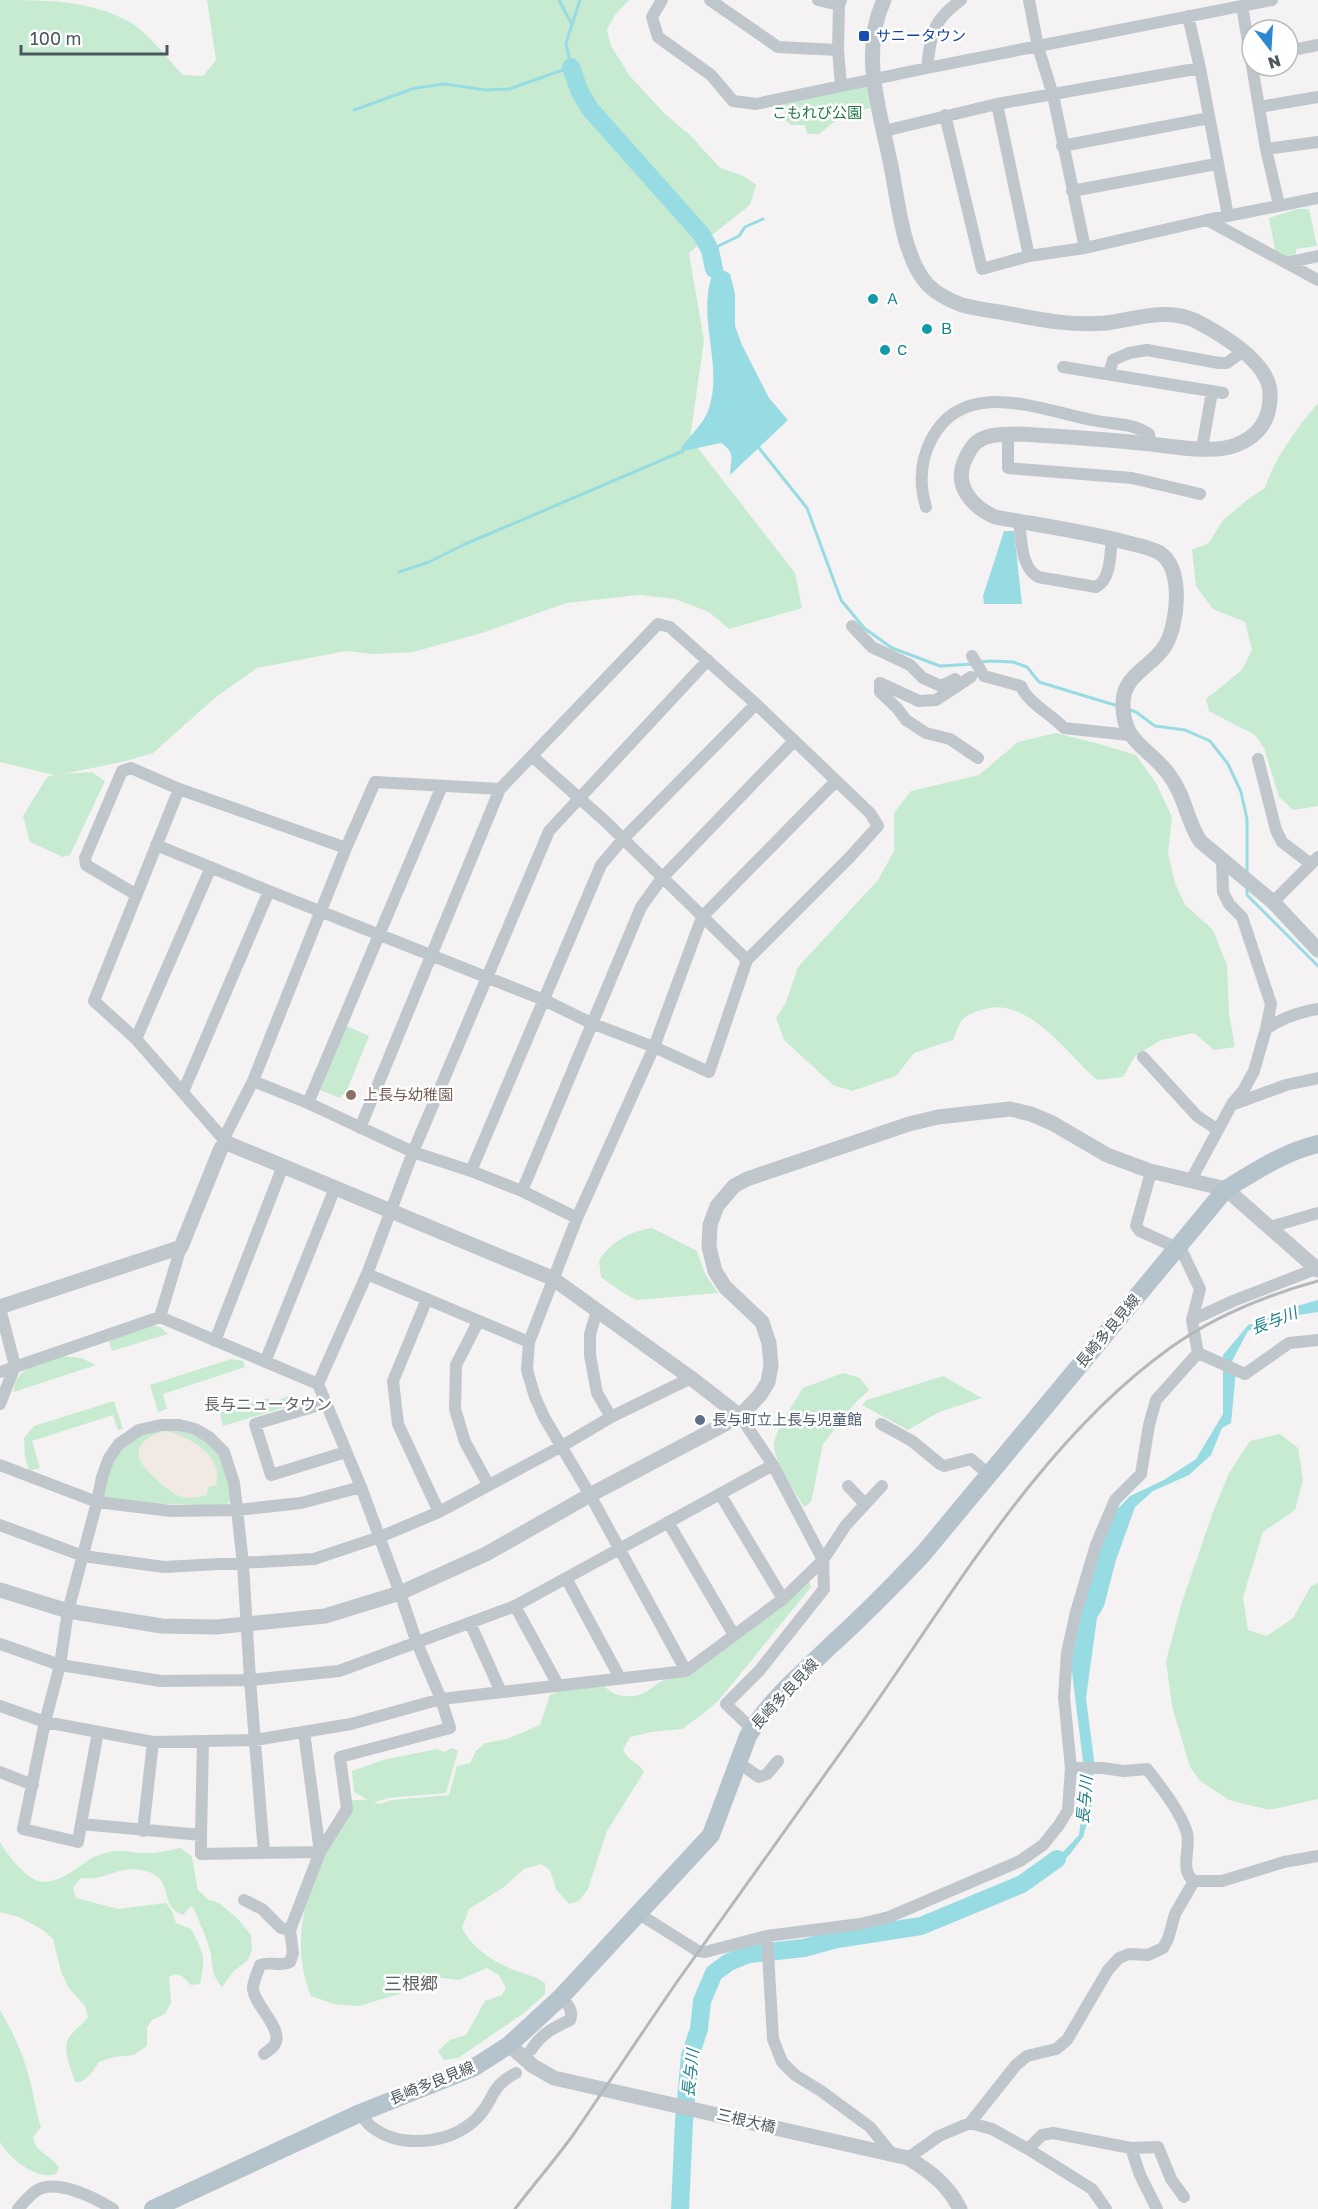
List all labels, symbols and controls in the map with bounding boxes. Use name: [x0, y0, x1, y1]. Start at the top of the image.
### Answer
scale bar: [21, 18, 166, 56]
north arrow: [1240, 18, 1300, 78]
place label: サニータウン: [876, 26, 966, 44]
text: 100 m: [30, 27, 81, 49]
marker: サニータウン: [857, 29, 871, 43]
text: N: [1266, 51, 1283, 74]
park label: こもれび公園: [772, 103, 862, 121]
place label: Ａ: [885, 289, 900, 307]
marker: Ａ: [866, 292, 880, 306]
place label: Ｂ: [939, 319, 954, 337]
marker: Ｂ: [920, 322, 934, 336]
place label: C: [897, 340, 907, 358]
marker: C: [878, 343, 892, 357]
place label: 上長与幼稚園: [363, 1085, 453, 1103]
marker: 上長与幼稚園: [344, 1088, 358, 1102]
street label: 長崎多良見線: [1071, 1290, 1143, 1371]
water label: 長与川: [1248, 1301, 1302, 1338]
district label: 長与ニュータウン: [204, 1394, 332, 1414]
place label: 長与町立上長与児童館: [712, 1410, 862, 1428]
marker: 長与町立上長与児童館: [693, 1413, 707, 1427]
street label: 長崎多良見線: [747, 1654, 822, 1732]
water label: 長与川: [1072, 1773, 1096, 1825]
district label: 三根郷: [384, 1972, 438, 1994]
water label: 長与川: [678, 2046, 703, 2098]
street label: 長崎多良見線: [387, 2057, 477, 2107]
street label: 三根大橋: [715, 2105, 777, 2136]

